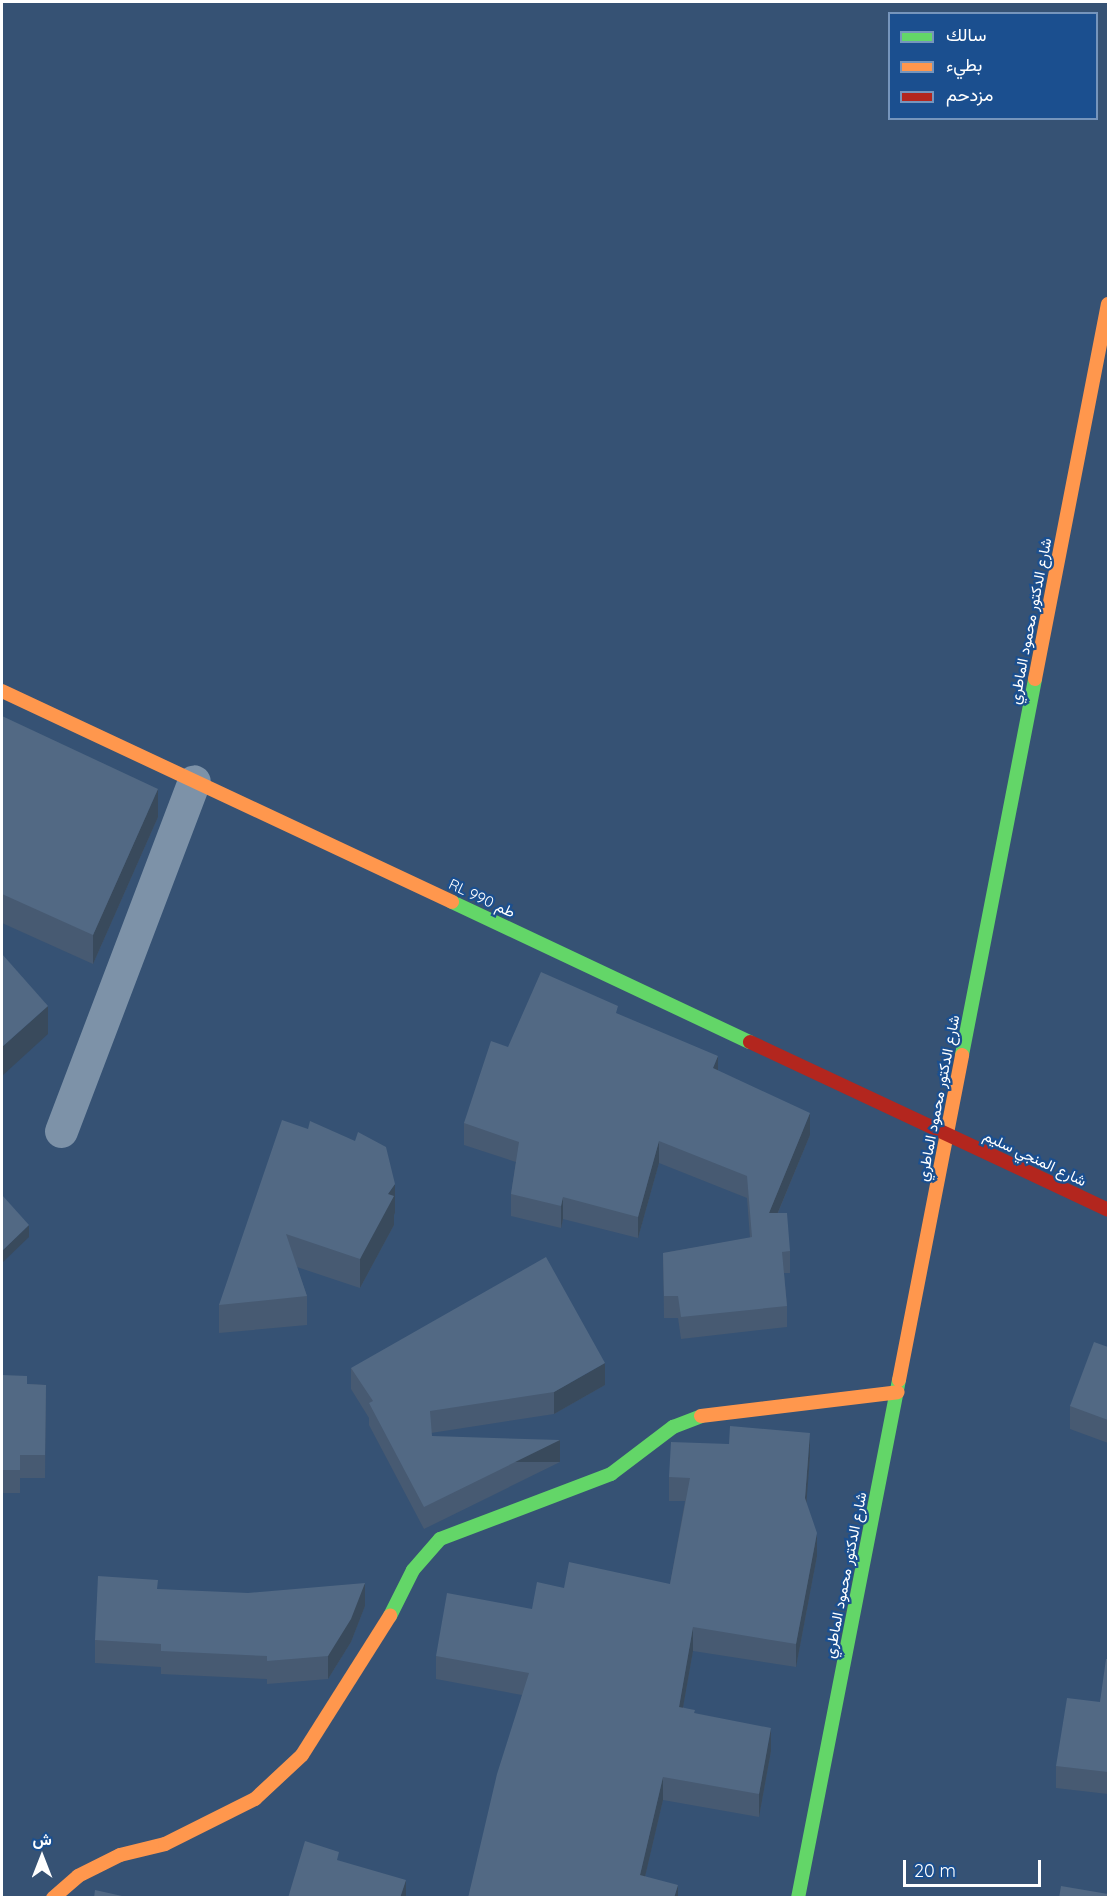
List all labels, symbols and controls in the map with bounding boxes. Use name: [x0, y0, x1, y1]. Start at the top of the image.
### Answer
legend: [888, 12, 1098, 120]
text: سالك: [946, 23, 986, 46]
text: بطيء: [946, 53, 982, 76]
text: مزدحم: [946, 83, 993, 106]
street label: شارع الدكتور محمود الماطري: [1005, 536, 1055, 706]
street label: RL طم 990: [446, 875, 518, 921]
street label: شارع الدكتور محمود الماطري: [913, 1013, 963, 1183]
street label: شارع المنجي سليم: [981, 1126, 1089, 1190]
street label: شارع الدكتور محمود الماطري: [820, 1490, 870, 1660]
north arrow: [12, 1827, 72, 1887]
text: ش: [32, 1829, 52, 1849]
scale bar: [906, 1848, 1044, 1886]
text: 20 m: [914, 1859, 956, 1882]

